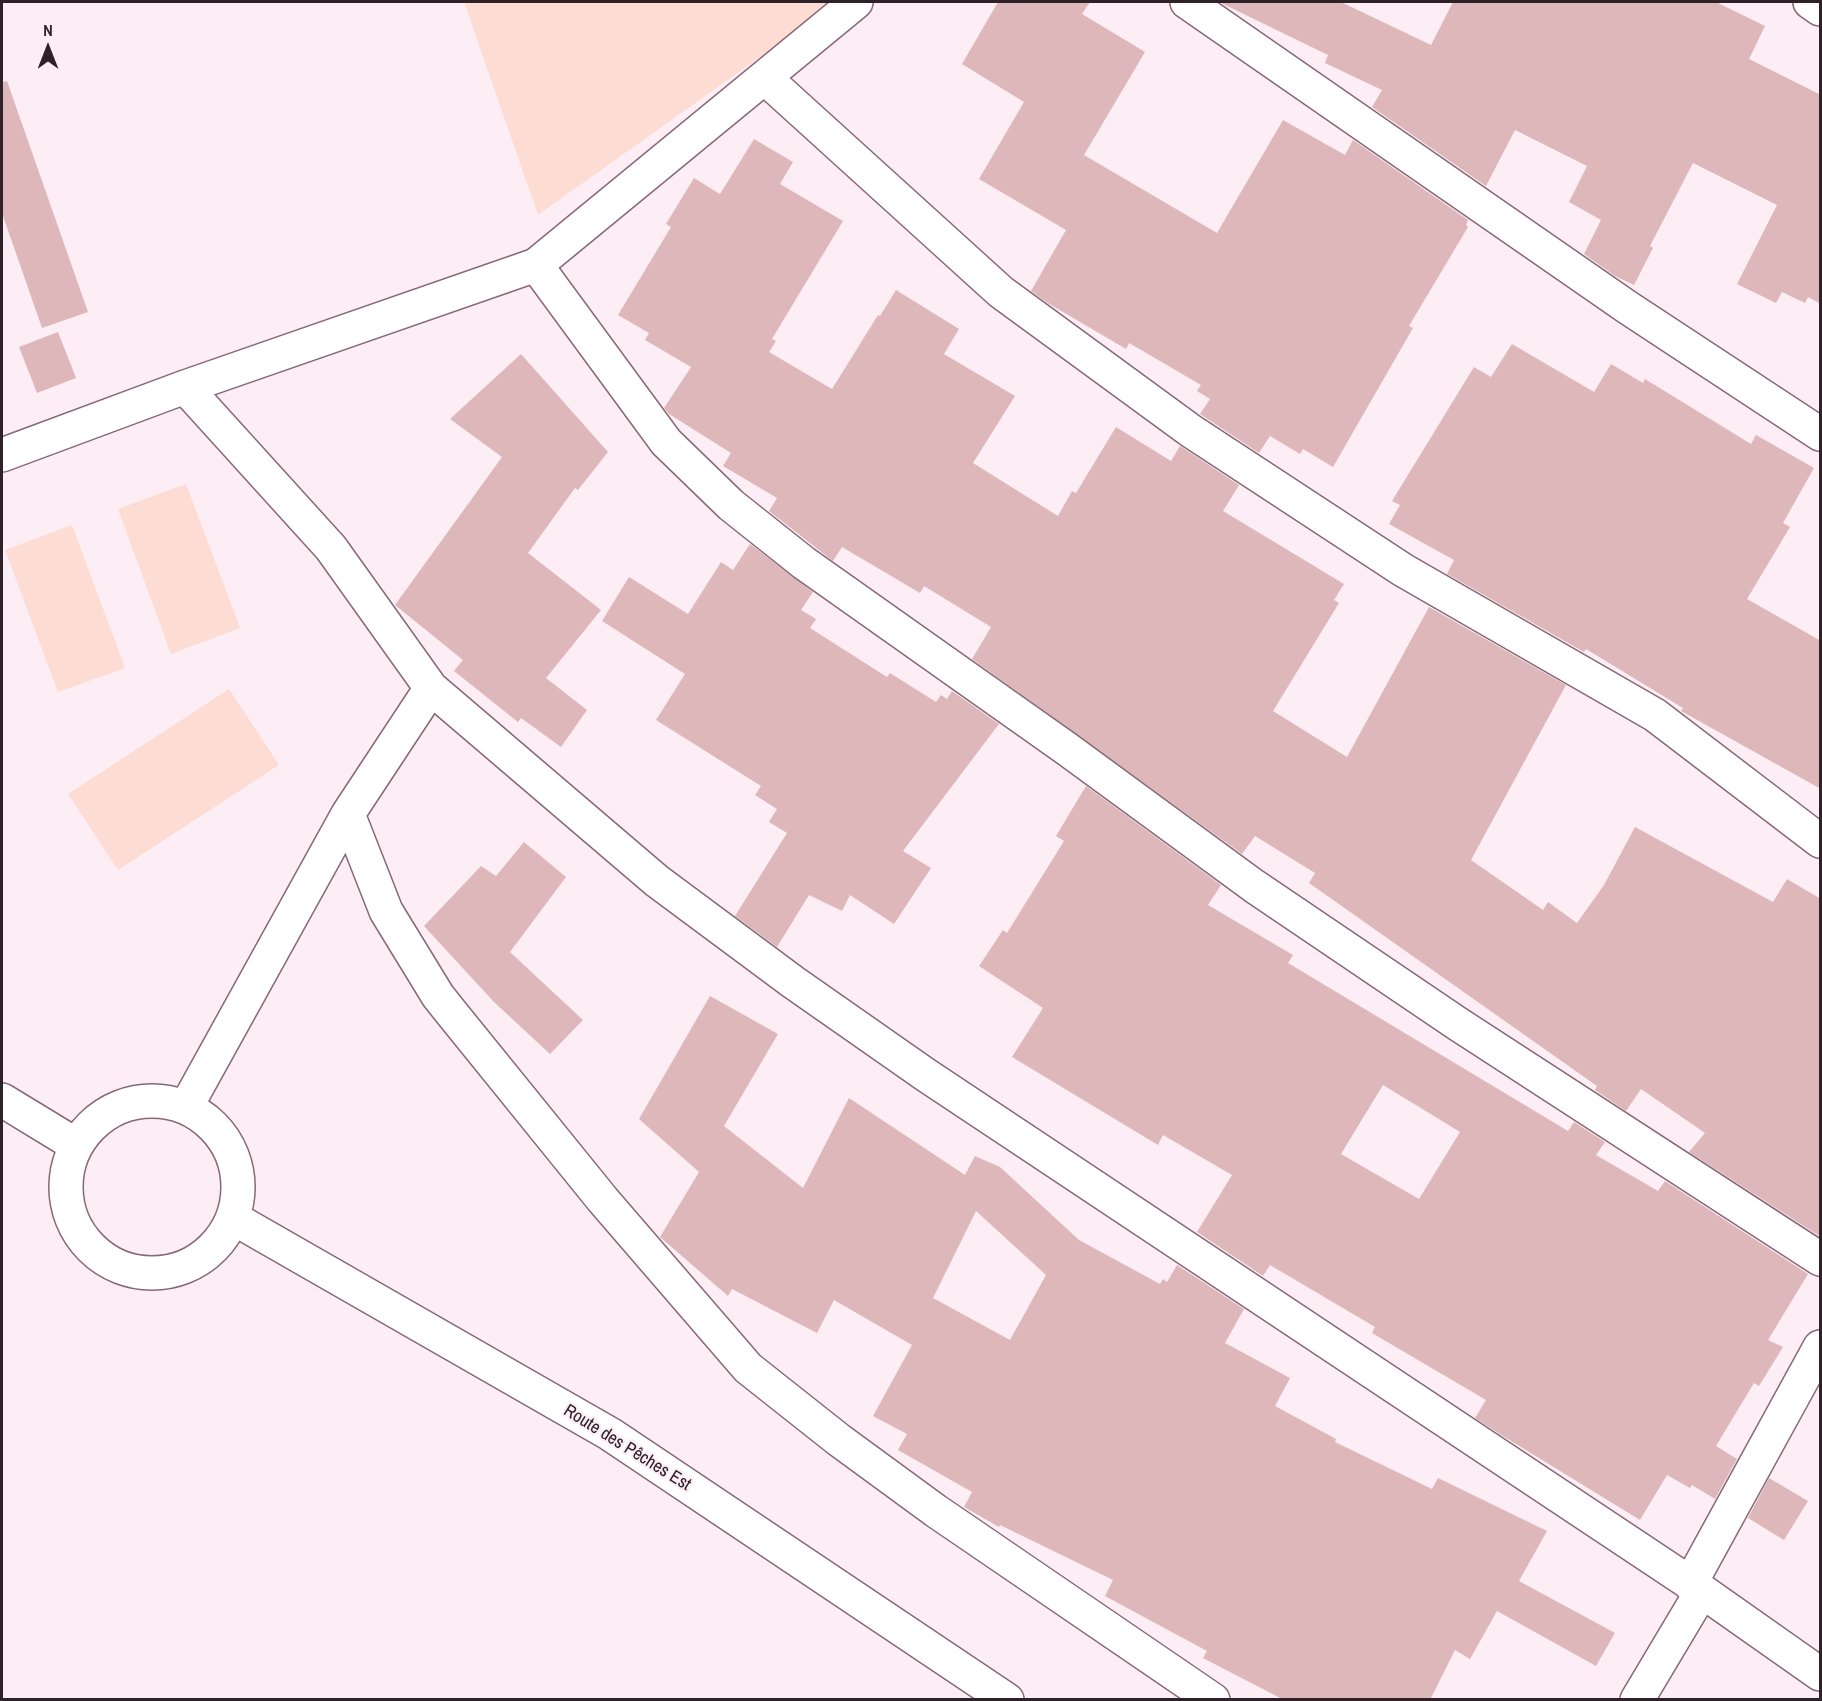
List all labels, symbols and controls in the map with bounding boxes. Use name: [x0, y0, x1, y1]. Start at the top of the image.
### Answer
north arrow: [18, 18, 78, 78]
text: N: [43, 19, 53, 41]
street label: Route des Pêches Est: [559, 1400, 695, 1496]

